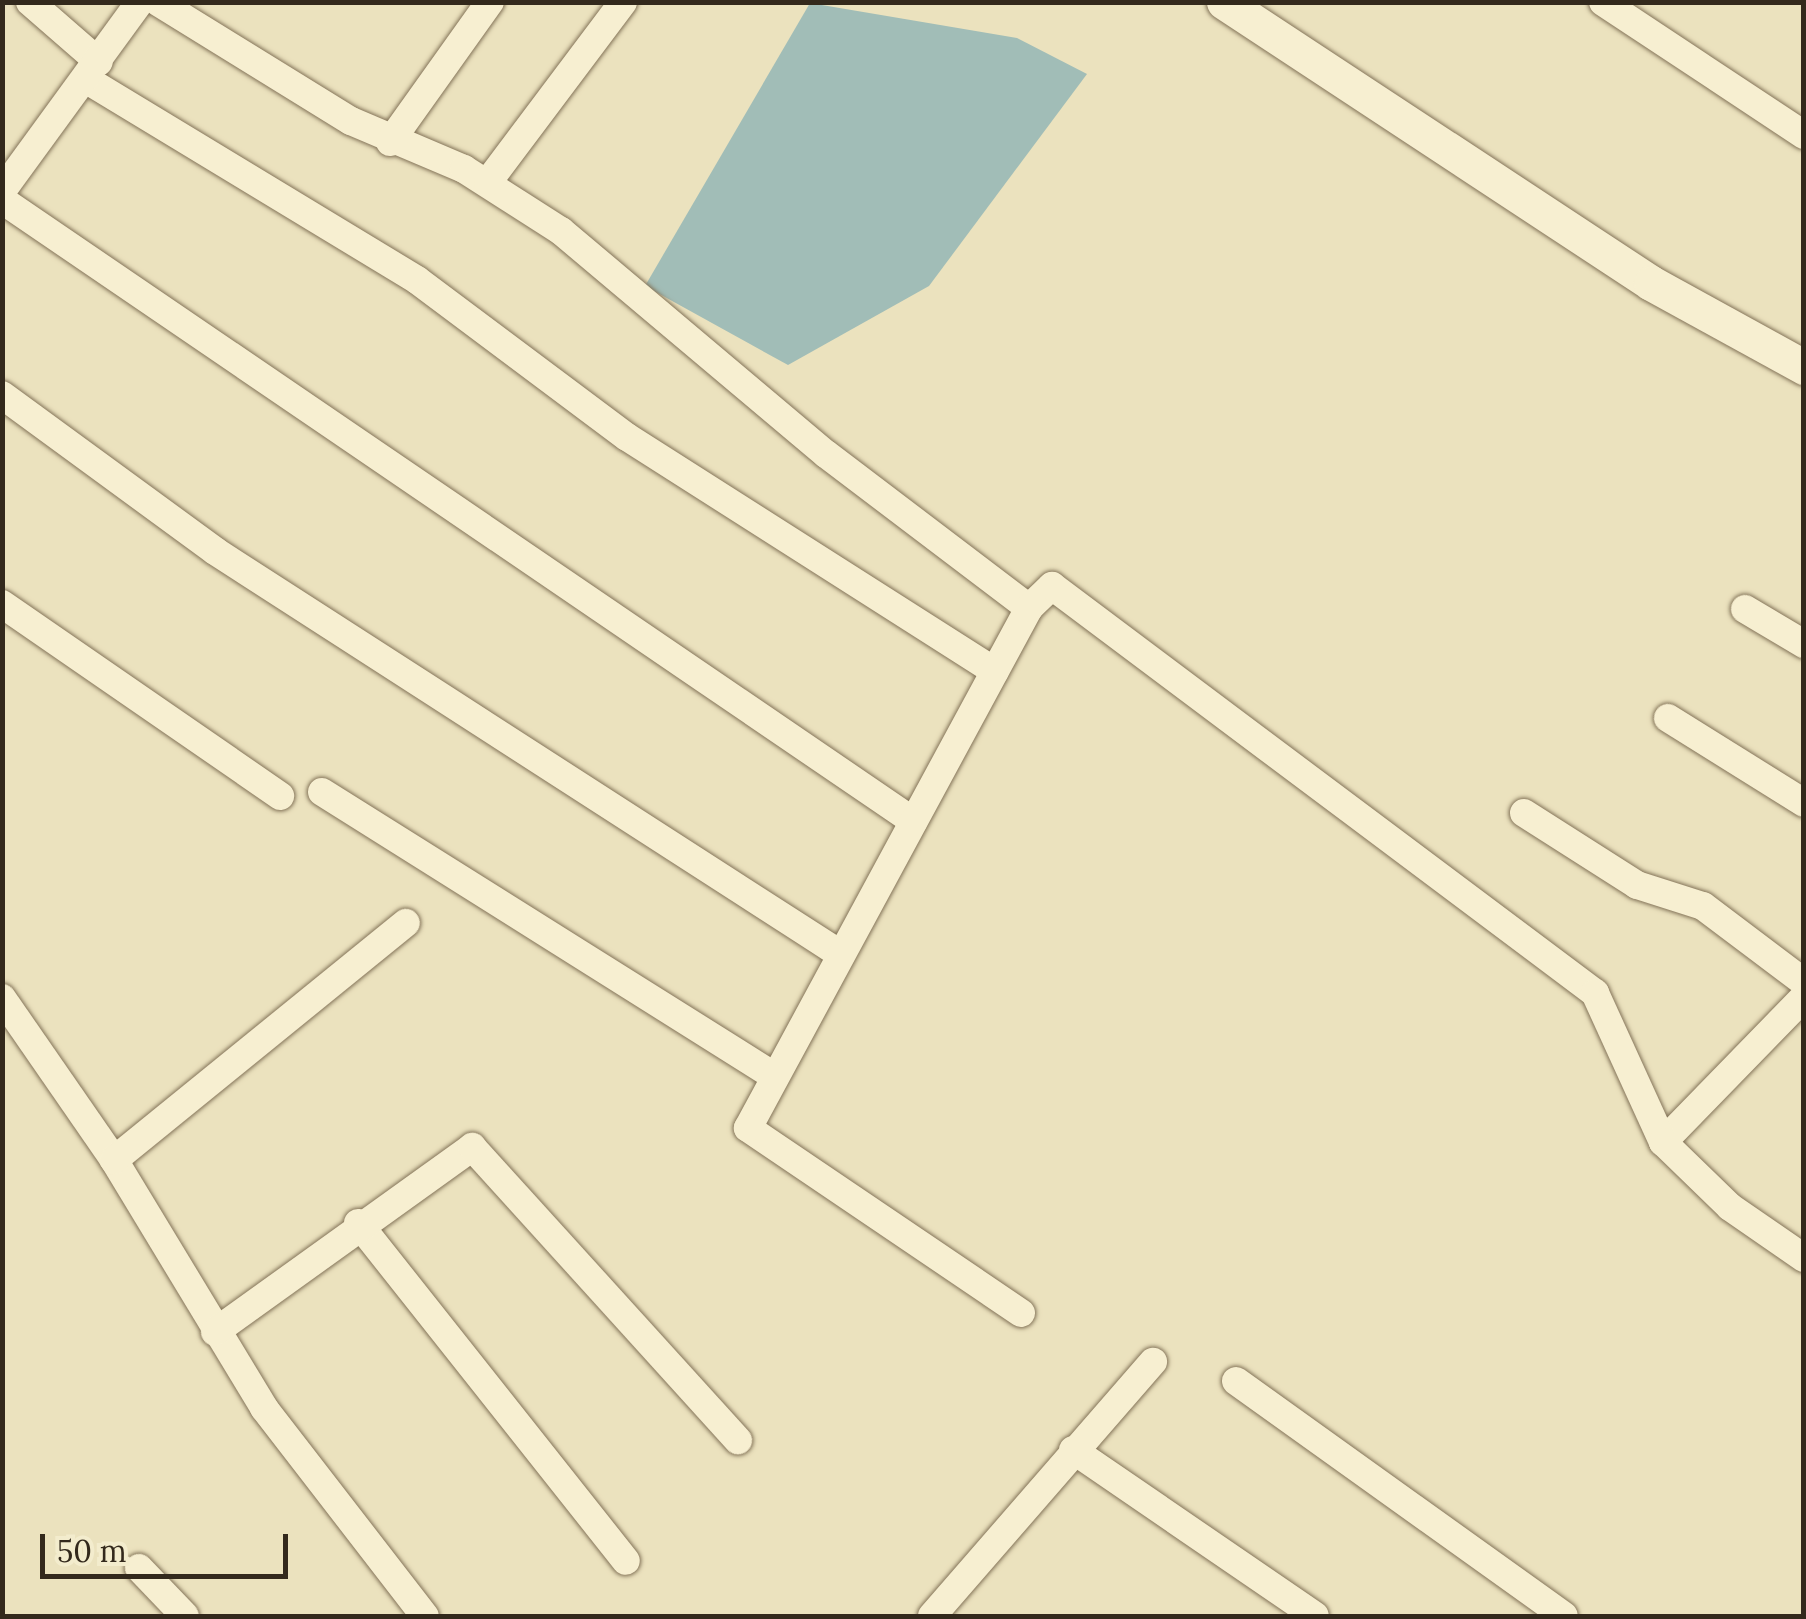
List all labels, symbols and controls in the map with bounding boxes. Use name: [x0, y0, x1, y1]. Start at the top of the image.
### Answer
scale bar: [45, 1514, 292, 1576]
text: 50 m: [57, 1532, 127, 1570]

